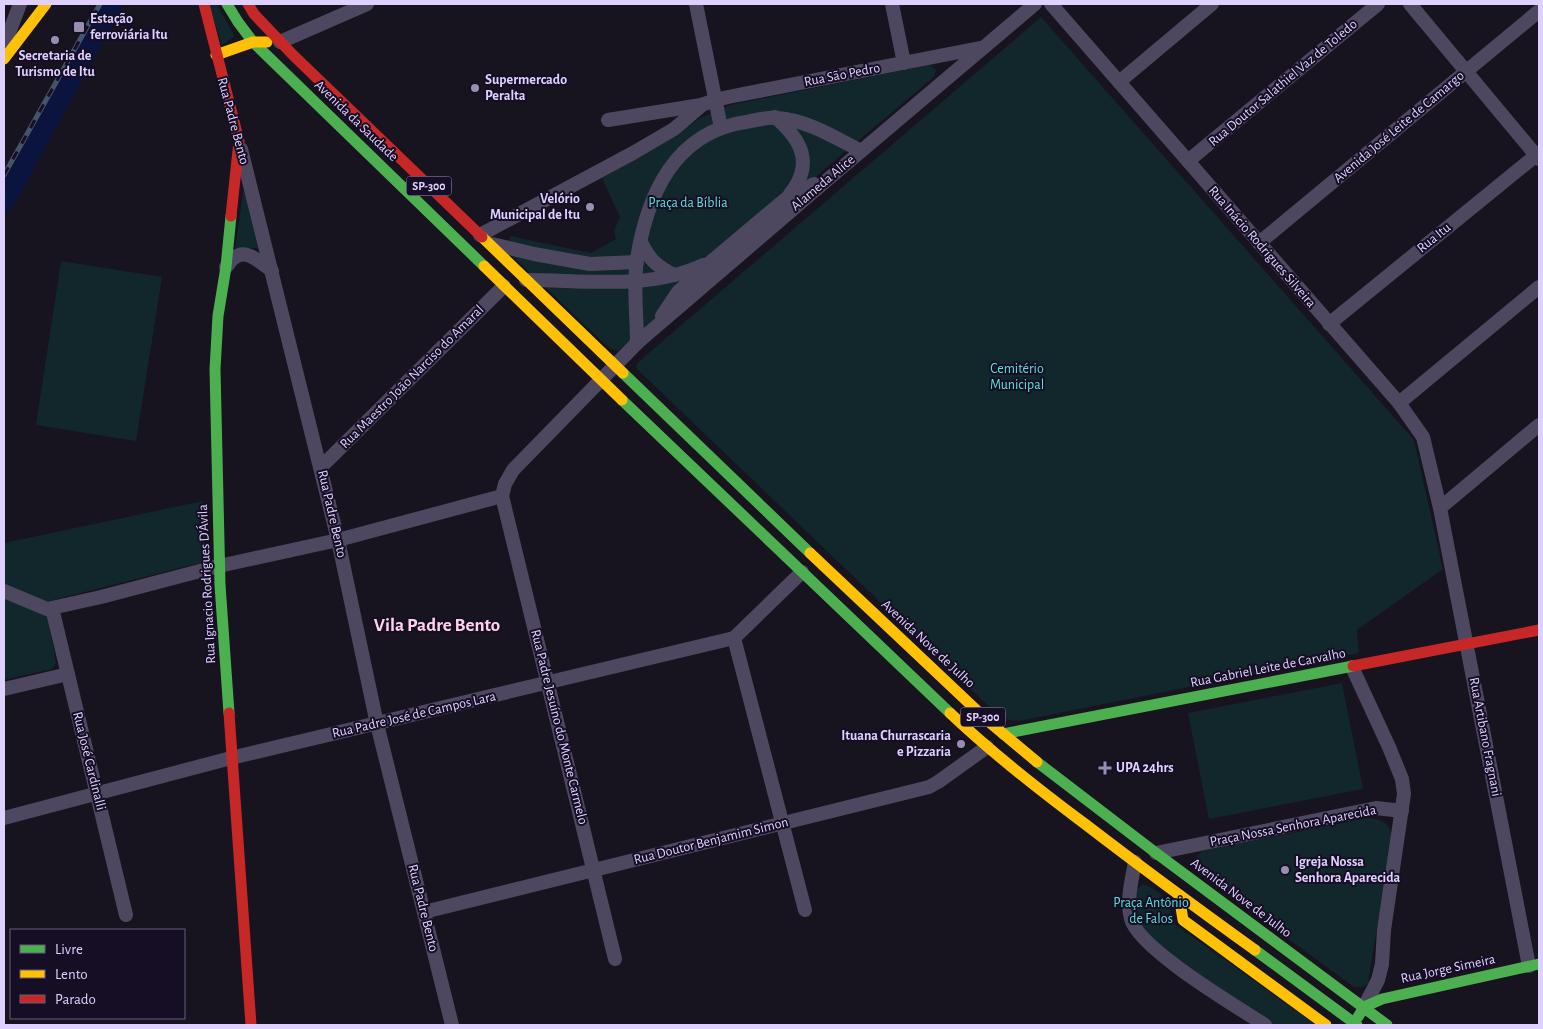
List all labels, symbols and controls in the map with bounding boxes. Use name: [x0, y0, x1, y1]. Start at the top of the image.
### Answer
place label: Estação ferroviária Itu: [90, 12, 168, 42]
street label: Rua Doutor Salathiel Vaz de Toledo: [1206, 17, 1360, 149]
marker: Estação ferroviária Itu: [72, 20, 86, 34]
marker: Secretaria de Turismo de Itu: [49, 34, 61, 46]
place label: Secretaria de Turismo de Itu: [15, 49, 96, 79]
street label: Rua São Pedro: [803, 61, 881, 89]
street label: Avenida José Leite de Camargo: [1331, 68, 1467, 186]
place label: Supermercado Peralta: [485, 73, 567, 103]
street label: Rua Padre Bento: [215, 76, 251, 166]
street label: Avenida da Saudade: [312, 78, 400, 164]
marker: Supermercado Peralta: [469, 82, 481, 94]
street label: Alameda Alice: [788, 152, 858, 214]
road number: SP-300: [406, 177, 452, 196]
street label: Rua Inácio Rodrigues Silveira: [1206, 184, 1319, 311]
place label: Velório Municipal de Itu: [490, 192, 581, 222]
park label: Praça da Bíblia: [648, 196, 728, 210]
marker: Velório Municipal de Itu: [584, 201, 596, 213]
street label: Rua Itu: [1415, 220, 1453, 256]
street label: Rua Maestro João Narciso do Amaral: [338, 303, 486, 451]
park label: Cemitério Municipal: [990, 362, 1044, 392]
street label: Rua Padre Bento: [315, 469, 349, 559]
street label: Rua Ignacio Rodrigues D'Ávila: [193, 503, 218, 664]
street label: Avenida Nove de Julho: [879, 597, 977, 691]
district label: Vila Padre Bento: [374, 616, 500, 635]
street label: Rua Padre Jesuíno do Monte Carmelo: [528, 628, 590, 826]
street label: Rua Gabriel Leite de Carvalho: [1189, 646, 1347, 690]
street label: Rua Artibano Fragnani: [1467, 676, 1503, 798]
street label: Rua Padre José de Campos Lara: [331, 689, 498, 741]
road number: SP-300: [960, 708, 1006, 726]
street label: Rua José Cardinalli: [70, 710, 108, 812]
place label: Ituana Churrascaria e Pizzaria: [841, 729, 951, 759]
marker: Ituana Churrascaria e Pizzaria: [955, 738, 967, 750]
marker: UPA 24hrs: [1098, 761, 1112, 775]
place label: UPA 24hrs: [1116, 761, 1174, 775]
street label: Praça Nossa Senhora Aparecida: [1209, 803, 1378, 849]
street label: Rua Doutor Benjamim Simon: [632, 815, 790, 867]
place label: Igreja Nossa Senhora Aparecida: [1295, 855, 1401, 885]
street label: Avenida Nove de Julho: [1188, 856, 1294, 940]
street label: Rua Padre Bento: [405, 863, 441, 953]
marker: Igreja Nossa Senhora Aparecida: [1279, 864, 1291, 876]
park label: Praça Antônio de Falos: [1113, 896, 1189, 926]
legend: [10, 929, 185, 1019]
text: Livre: [55, 942, 83, 957]
street label: Rua Jorge Simeira: [1399, 952, 1497, 986]
text: Lento: [55, 967, 88, 982]
text: Parado: [55, 992, 96, 1007]

